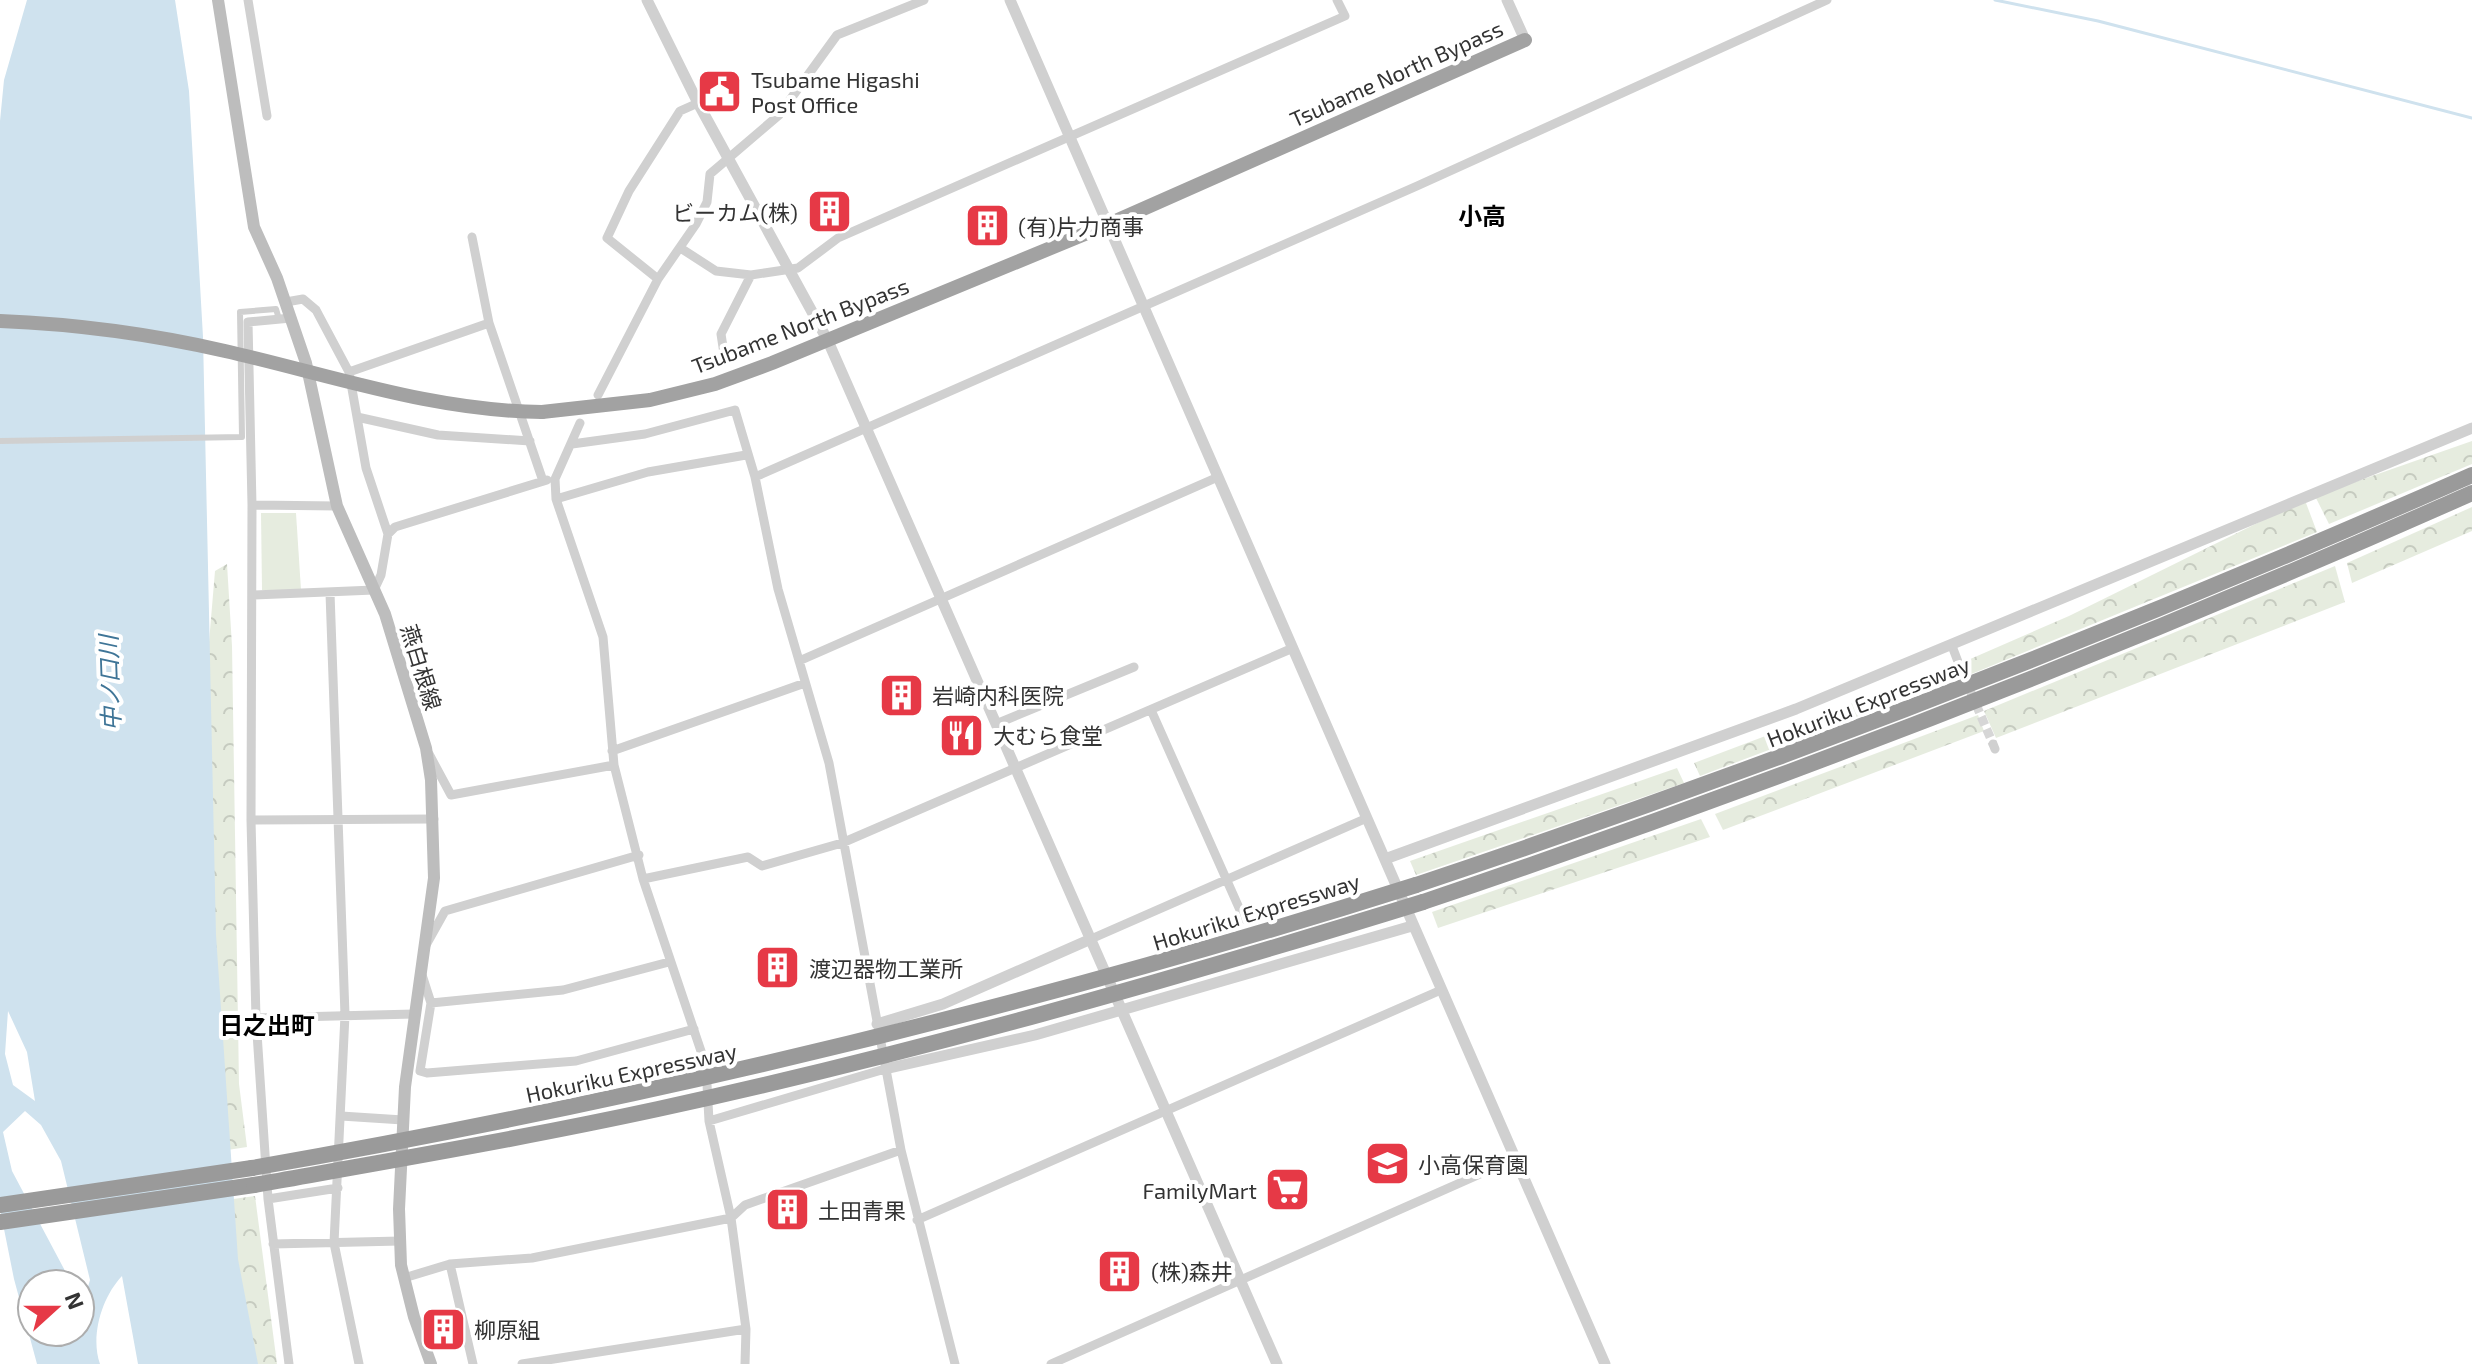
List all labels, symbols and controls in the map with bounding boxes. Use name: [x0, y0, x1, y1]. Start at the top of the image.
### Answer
street label: Tsubame North Bypass: [1286, 14, 1506, 132]
place label: Tsubame Higashi Post Office: [751, 66, 920, 117]
public building icon: Tsubame Higashi Post Office: [696, 68, 744, 116]
building icon: ビーカム(株): [805, 188, 853, 236]
place label: ビーカム(株): [672, 199, 798, 225]
district label: 小高: [1458, 201, 1506, 230]
building icon: (有)片力商事: [963, 202, 1011, 250]
place label: (有)片力商事: [1018, 213, 1144, 239]
street label: Tsubame North Bypass: [688, 272, 912, 378]
street label: 燕白根線: [397, 621, 447, 713]
water label: 中ノ口川: [93, 632, 125, 731]
street label: Hokuriku Expressway: [1763, 650, 1973, 752]
building icon: 岩崎内科医院: [877, 671, 925, 719]
place label: 岩崎内科医院: [932, 682, 1064, 708]
restaurant icon: 大むら食堂: [938, 711, 986, 759]
place label: 大むら食堂: [993, 722, 1103, 748]
street label: Hokuriku Expressway: [1149, 867, 1363, 955]
building icon: 渡辺器物工業所: [754, 944, 802, 992]
place label: 渡辺器物工業所: [809, 955, 963, 981]
district label: 日之出町: [219, 1010, 315, 1039]
street label: Hokuriku Expressway: [523, 1037, 739, 1107]
school or university icon: 小高保育園: [1363, 1140, 1411, 1188]
place label: 小高保育園: [1418, 1151, 1528, 1177]
supermarket icon: FamilyMart: [1264, 1166, 1312, 1214]
place label: FamilyMart: [1143, 1177, 1257, 1203]
building icon: 土田青果: [763, 1186, 811, 1234]
place label: 土田青果: [818, 1197, 906, 1223]
building icon: (株)森井: [1096, 1247, 1144, 1295]
place label: (株)森井: [1151, 1258, 1233, 1284]
north arrow: [16, 1268, 96, 1348]
text: N: [61, 1288, 91, 1313]
building icon: 柳原組: [419, 1305, 467, 1353]
place label: 柳原組: [474, 1316, 540, 1342]

